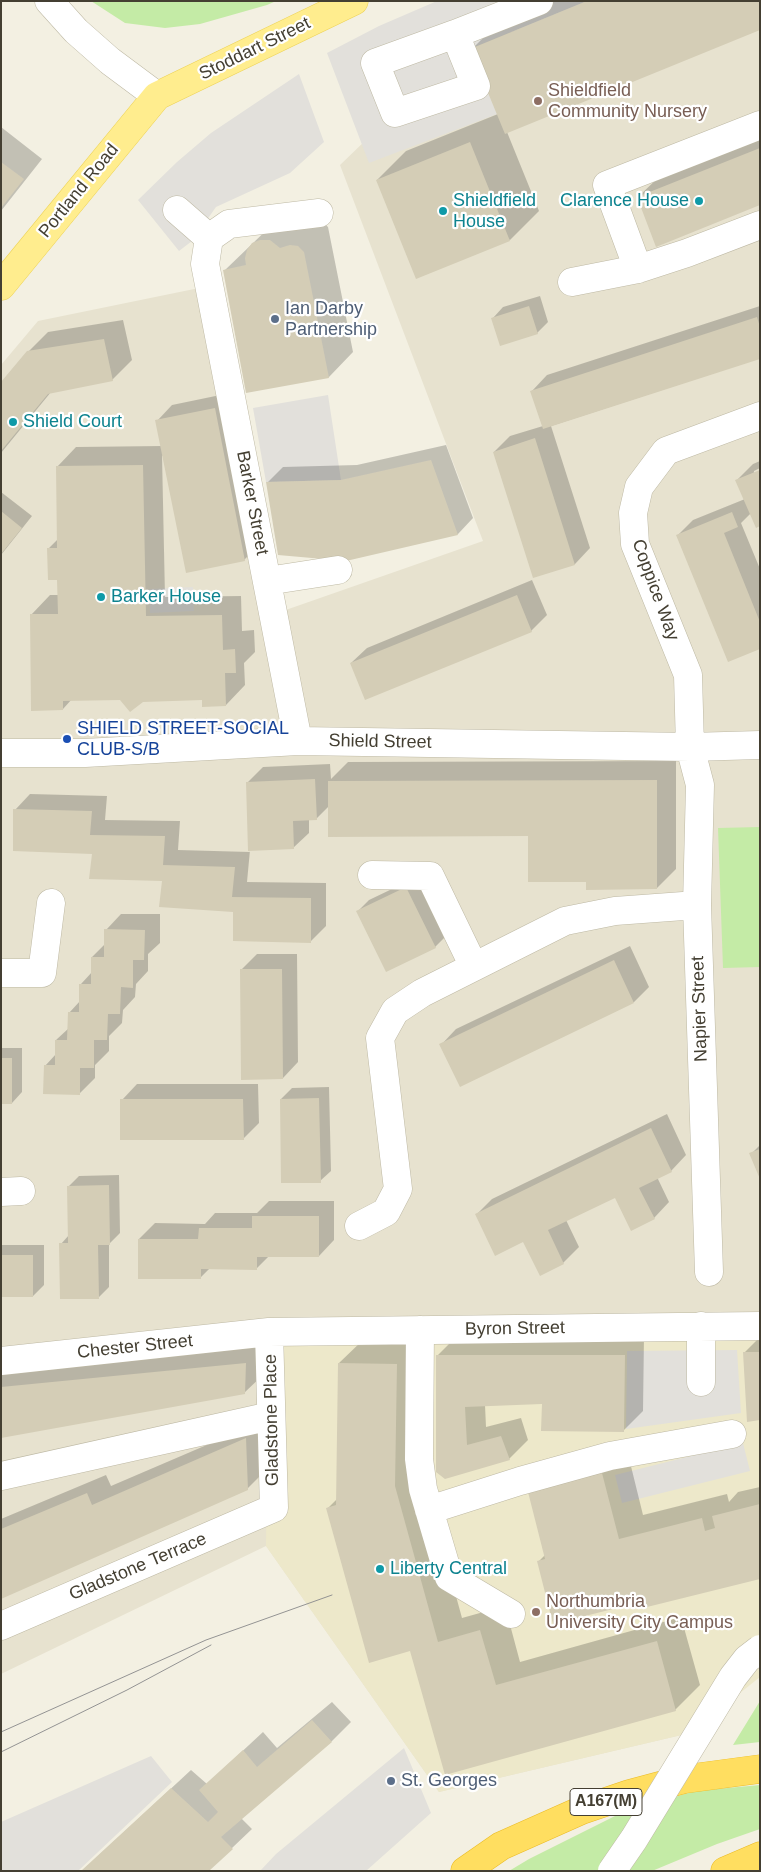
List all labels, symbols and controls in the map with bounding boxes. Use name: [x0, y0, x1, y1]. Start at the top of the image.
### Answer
street label: Stoddart Street: [196, 13, 314, 85]
place label: Shieldfield Community Nursery: [548, 80, 707, 122]
marker: Shieldfield Community Nursery: [532, 95, 544, 107]
street label: Portland Road: [34, 139, 124, 243]
place label: Shieldfield House: [453, 190, 536, 232]
place label: Clarence House: [560, 190, 689, 212]
marker: Clarence House: [693, 195, 705, 207]
marker: Shieldfield House: [437, 205, 449, 217]
place label: Ian Darby Partnership: [285, 298, 377, 340]
marker: Ian Darby Partnership: [269, 313, 281, 325]
place label: Shield Court: [23, 411, 122, 433]
marker: Shield Court: [7, 416, 19, 428]
street label: Barker Street: [231, 449, 273, 557]
street label: Coppice Way: [627, 536, 683, 644]
place label: Barker House: [111, 586, 221, 608]
marker: Barker House: [95, 591, 107, 603]
place label: SHIELD STREET-SOCIAL CLUB-S/B: [77, 718, 289, 761]
street label: Shield Street: [328, 730, 432, 754]
marker: SHIELD STREET-SOCIAL CLUB-S/B: [61, 733, 73, 745]
street label: Napier Street: [687, 956, 713, 1062]
street label: Byron Street: [465, 1317, 565, 1341]
street label: Chester Street: [76, 1330, 194, 1364]
street label: Gladstone Place: [260, 1354, 284, 1486]
street label: Gladstone Terrace: [66, 1528, 210, 1606]
place label: Liberty Central: [390, 1558, 507, 1580]
marker: Liberty Central: [374, 1563, 386, 1575]
place label: Northumbria University City Campus: [546, 1591, 733, 1634]
marker: Northumbria University City Campus: [530, 1606, 542, 1618]
place label: St. Georges: [401, 1770, 497, 1792]
marker: St. Georges: [385, 1775, 397, 1787]
road number: A167(M): [570, 1788, 642, 1815]

